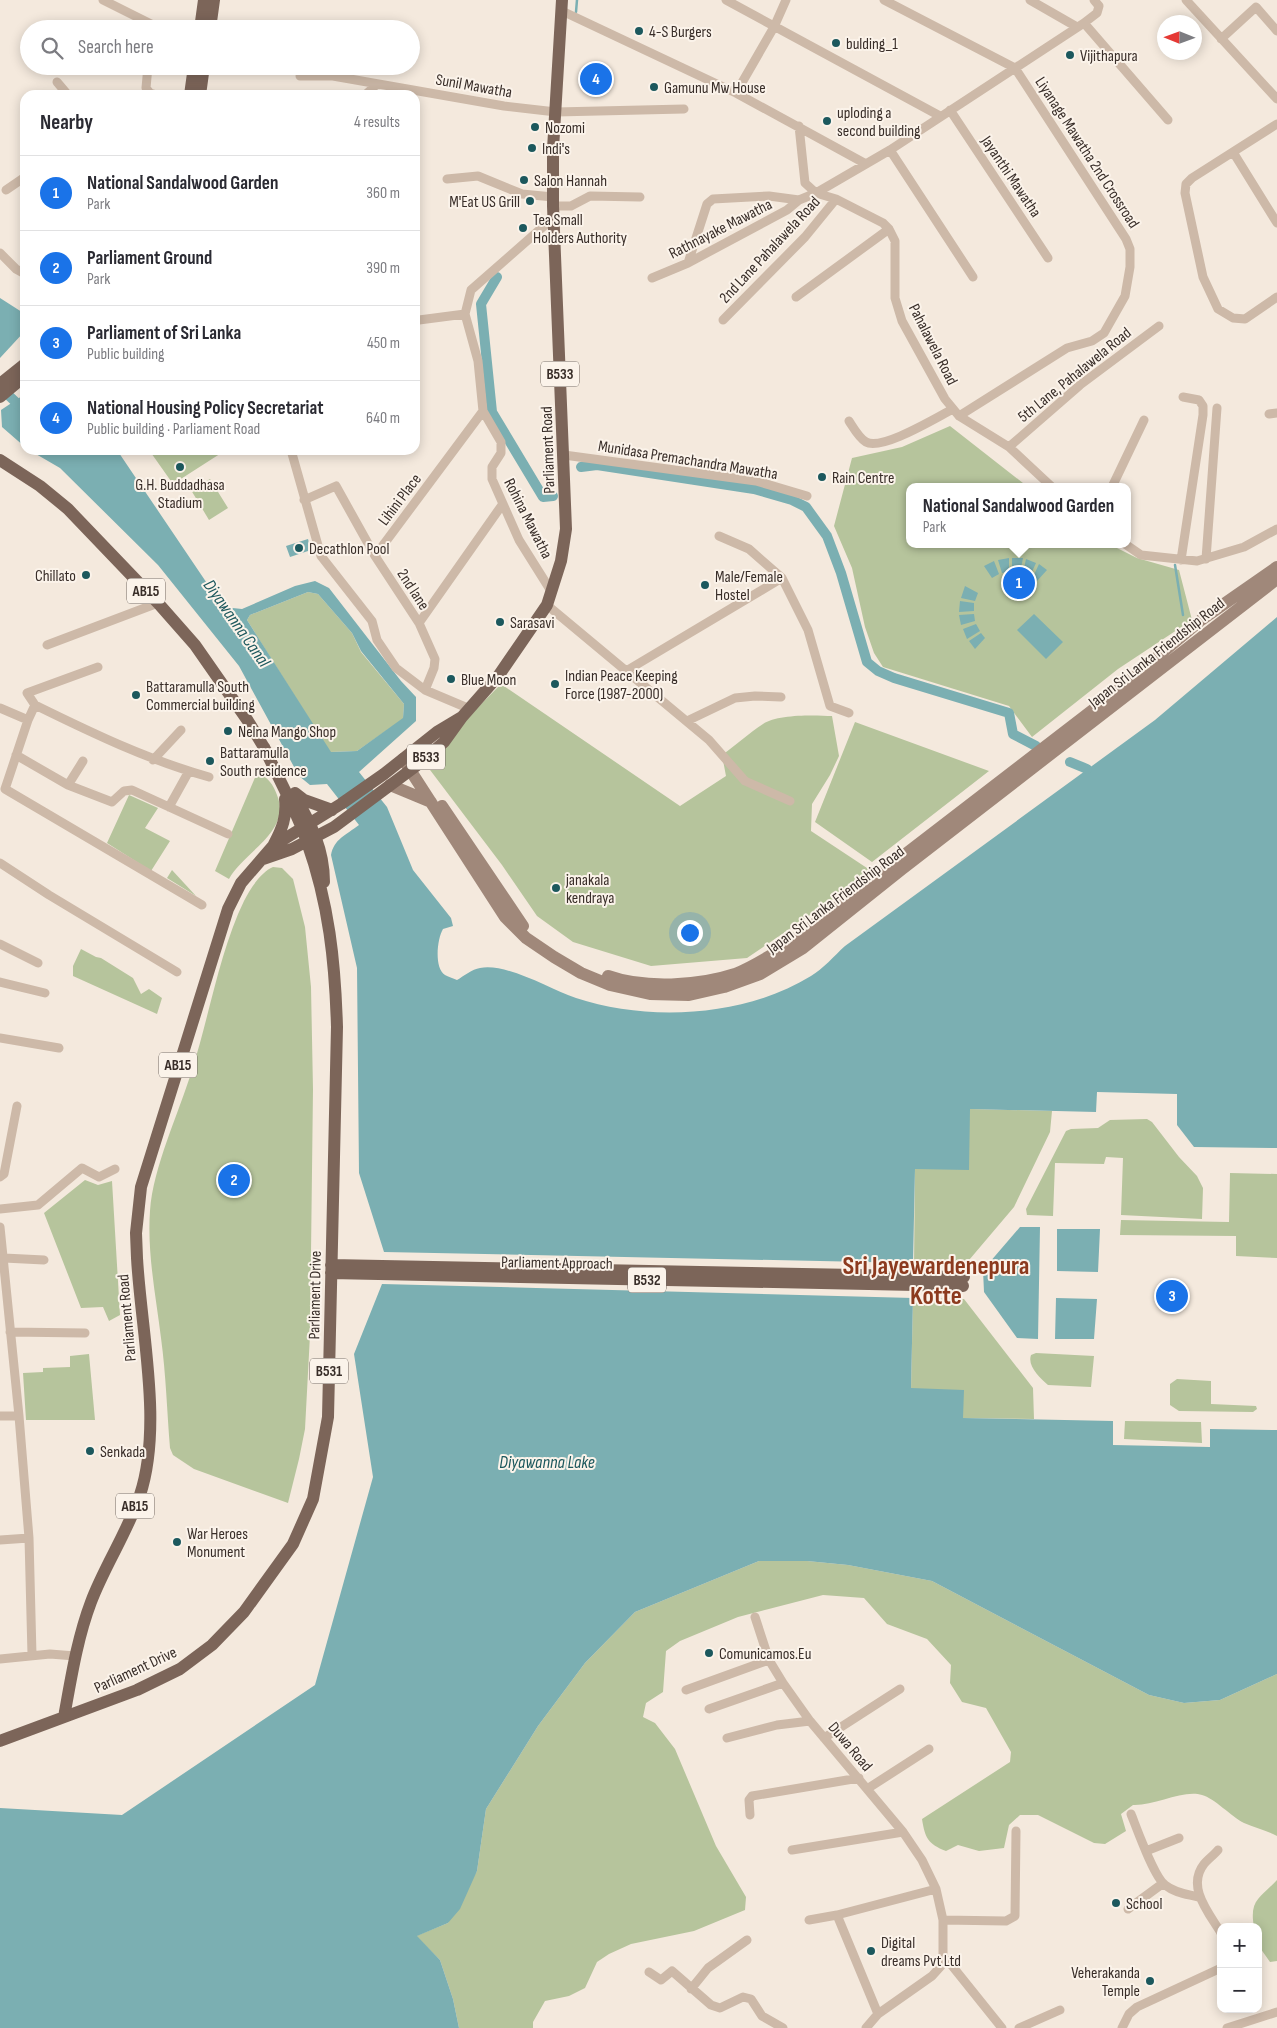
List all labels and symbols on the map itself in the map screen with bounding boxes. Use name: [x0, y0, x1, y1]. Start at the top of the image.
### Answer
north arrow: [1157, 15, 1202, 60]
place label: 4-S Burgers: [649, 23, 712, 42]
marker: 4-S Burgers: [633, 25, 645, 37]
place label: bulding_1: [846, 35, 898, 54]
marker: bulding_1: [830, 37, 842, 49]
place label: Vijithapura: [1080, 47, 1138, 66]
marker: Vijithapura: [1064, 49, 1076, 61]
pin: 4: [580, 60, 612, 98]
street label: Sunil Mawatha: [434, 70, 513, 103]
street label: Liyanage Mawatha 2nd Crossroad: [1031, 74, 1143, 232]
place label: Gamunu Mw House: [664, 79, 766, 98]
marker: Gamunu Mw House: [648, 81, 660, 93]
place label: uploding a second building: [837, 104, 920, 141]
marker: uploding a second building: [821, 115, 833, 127]
place label: Nozomi: [545, 119, 585, 138]
marker: Nozomi: [529, 121, 541, 133]
street label: Jayanthi Mawatha: [976, 132, 1045, 221]
place label: Indi's: [542, 140, 570, 159]
marker: Indi's: [526, 142, 538, 154]
place label: Salon Hannah: [534, 172, 607, 191]
marker: Salon Hannah: [518, 174, 530, 186]
place label: M'Eat US Grill: [449, 193, 520, 212]
street label: 2nd Lane Pahalawela Road: [716, 193, 824, 307]
marker: M'Eat US Grill: [524, 195, 536, 207]
street label: Rathnayake Mawatha: [666, 195, 775, 264]
place label: Tea Small Holders Authority: [533, 211, 627, 248]
marker: Tea Small Holders Authority: [517, 222, 529, 234]
street label: Pahalawela Road: [904, 301, 961, 388]
street label: 5th Lane, Pahalawela Road: [1015, 324, 1135, 427]
road number: B533: [541, 362, 579, 386]
street label: Parliament Road: [537, 406, 560, 494]
street label: Munidasa Premachandra Mawatha: [597, 437, 779, 484]
marker: G.H. Buddadhasa Stadium: [174, 461, 186, 473]
place label: Rain Centre: [832, 469, 894, 488]
street label: Lihini Place: [375, 470, 426, 529]
marker: Rain Centre: [816, 471, 828, 483]
street label: Rohina Mawatha: [499, 475, 556, 562]
place label: G.H. Buddadhasa Stadium: [135, 476, 225, 513]
place label: Decathlon Pool: [309, 540, 389, 559]
marker: Decathlon Pool: [293, 542, 305, 554]
pin: 1: [1003, 564, 1035, 602]
street label: 2nd lane: [393, 566, 433, 614]
place label: Chillato: [35, 567, 76, 586]
place label: Male/Female Hostel: [715, 568, 783, 605]
marker: Chillato: [80, 569, 92, 581]
water label: Diyawanna Canal: [199, 575, 275, 672]
road number: AB15: [127, 578, 165, 604]
marker: Male/Female Hostel: [699, 579, 711, 591]
street label: Japan Sri Lanka Friendship Road: [1084, 594, 1229, 713]
place label: Sarasavi: [510, 614, 554, 633]
marker: Sarasavi: [494, 616, 506, 628]
place label: Indian Peace Keeping Force (1987-2000): [565, 667, 678, 704]
place label: Blue Moon: [461, 671, 516, 690]
marker: Blue Moon: [445, 673, 457, 685]
place label: Battaramulla South Commercial building: [146, 678, 255, 715]
marker: Indian Peace Keeping Force (1987-2000): [549, 678, 561, 690]
marker: Battaramulla South Commercial building: [130, 689, 142, 701]
place label: Nelna Mango Shop: [238, 723, 336, 742]
marker: Nelna Mango Shop: [222, 725, 234, 737]
place label: Battaramulla South residence: [220, 744, 307, 781]
road number: B533: [407, 744, 445, 770]
marker: Battaramulla South residence: [204, 755, 216, 767]
street label: Japan Sri Lanka Friendship Road: [763, 842, 908, 959]
place label: janakala kendraya: [565, 871, 614, 908]
marker: janakala kendraya: [550, 882, 562, 894]
your location: [677, 920, 703, 946]
road number: AB15: [159, 1052, 197, 1078]
pin: 2: [218, 1161, 250, 1199]
street label: Parliament Drive: [305, 1250, 326, 1340]
district label: Sri Jayewardenepura Kotte: [843, 1251, 1029, 1312]
street label: Parliament Approach: [501, 1253, 613, 1274]
road number: B532: [628, 1268, 666, 1292]
street label: Parliament Road: [114, 1273, 141, 1362]
pin: 3: [1156, 1277, 1188, 1315]
road number: B531: [310, 1358, 348, 1384]
place label: Senkada: [100, 1443, 145, 1462]
marker: Senkada: [84, 1445, 96, 1457]
water label: Diyawanna Lake: [499, 1452, 595, 1473]
road number: AB15: [116, 1494, 154, 1518]
place label: War Heroes Monument: [187, 1525, 248, 1562]
marker: War Heroes Monument: [171, 1536, 183, 1548]
street label: Parliament Drive: [91, 1643, 180, 1698]
place label: Comunicamos.Eu: [719, 1645, 811, 1664]
marker: Comunicamos.Eu: [703, 1647, 715, 1659]
street label: Duwa Road: [824, 1718, 876, 1776]
place label: School: [1126, 1895, 1162, 1914]
marker: School: [1110, 1897, 1122, 1909]
place label: Digital dreams Pvt Ltd: [881, 1934, 961, 1971]
marker: Digital dreams Pvt Ltd: [865, 1945, 877, 1957]
place label: Veherakanda Temple: [1071, 1964, 1140, 2001]
marker: Veherakanda Temple: [1144, 1975, 1156, 1987]

